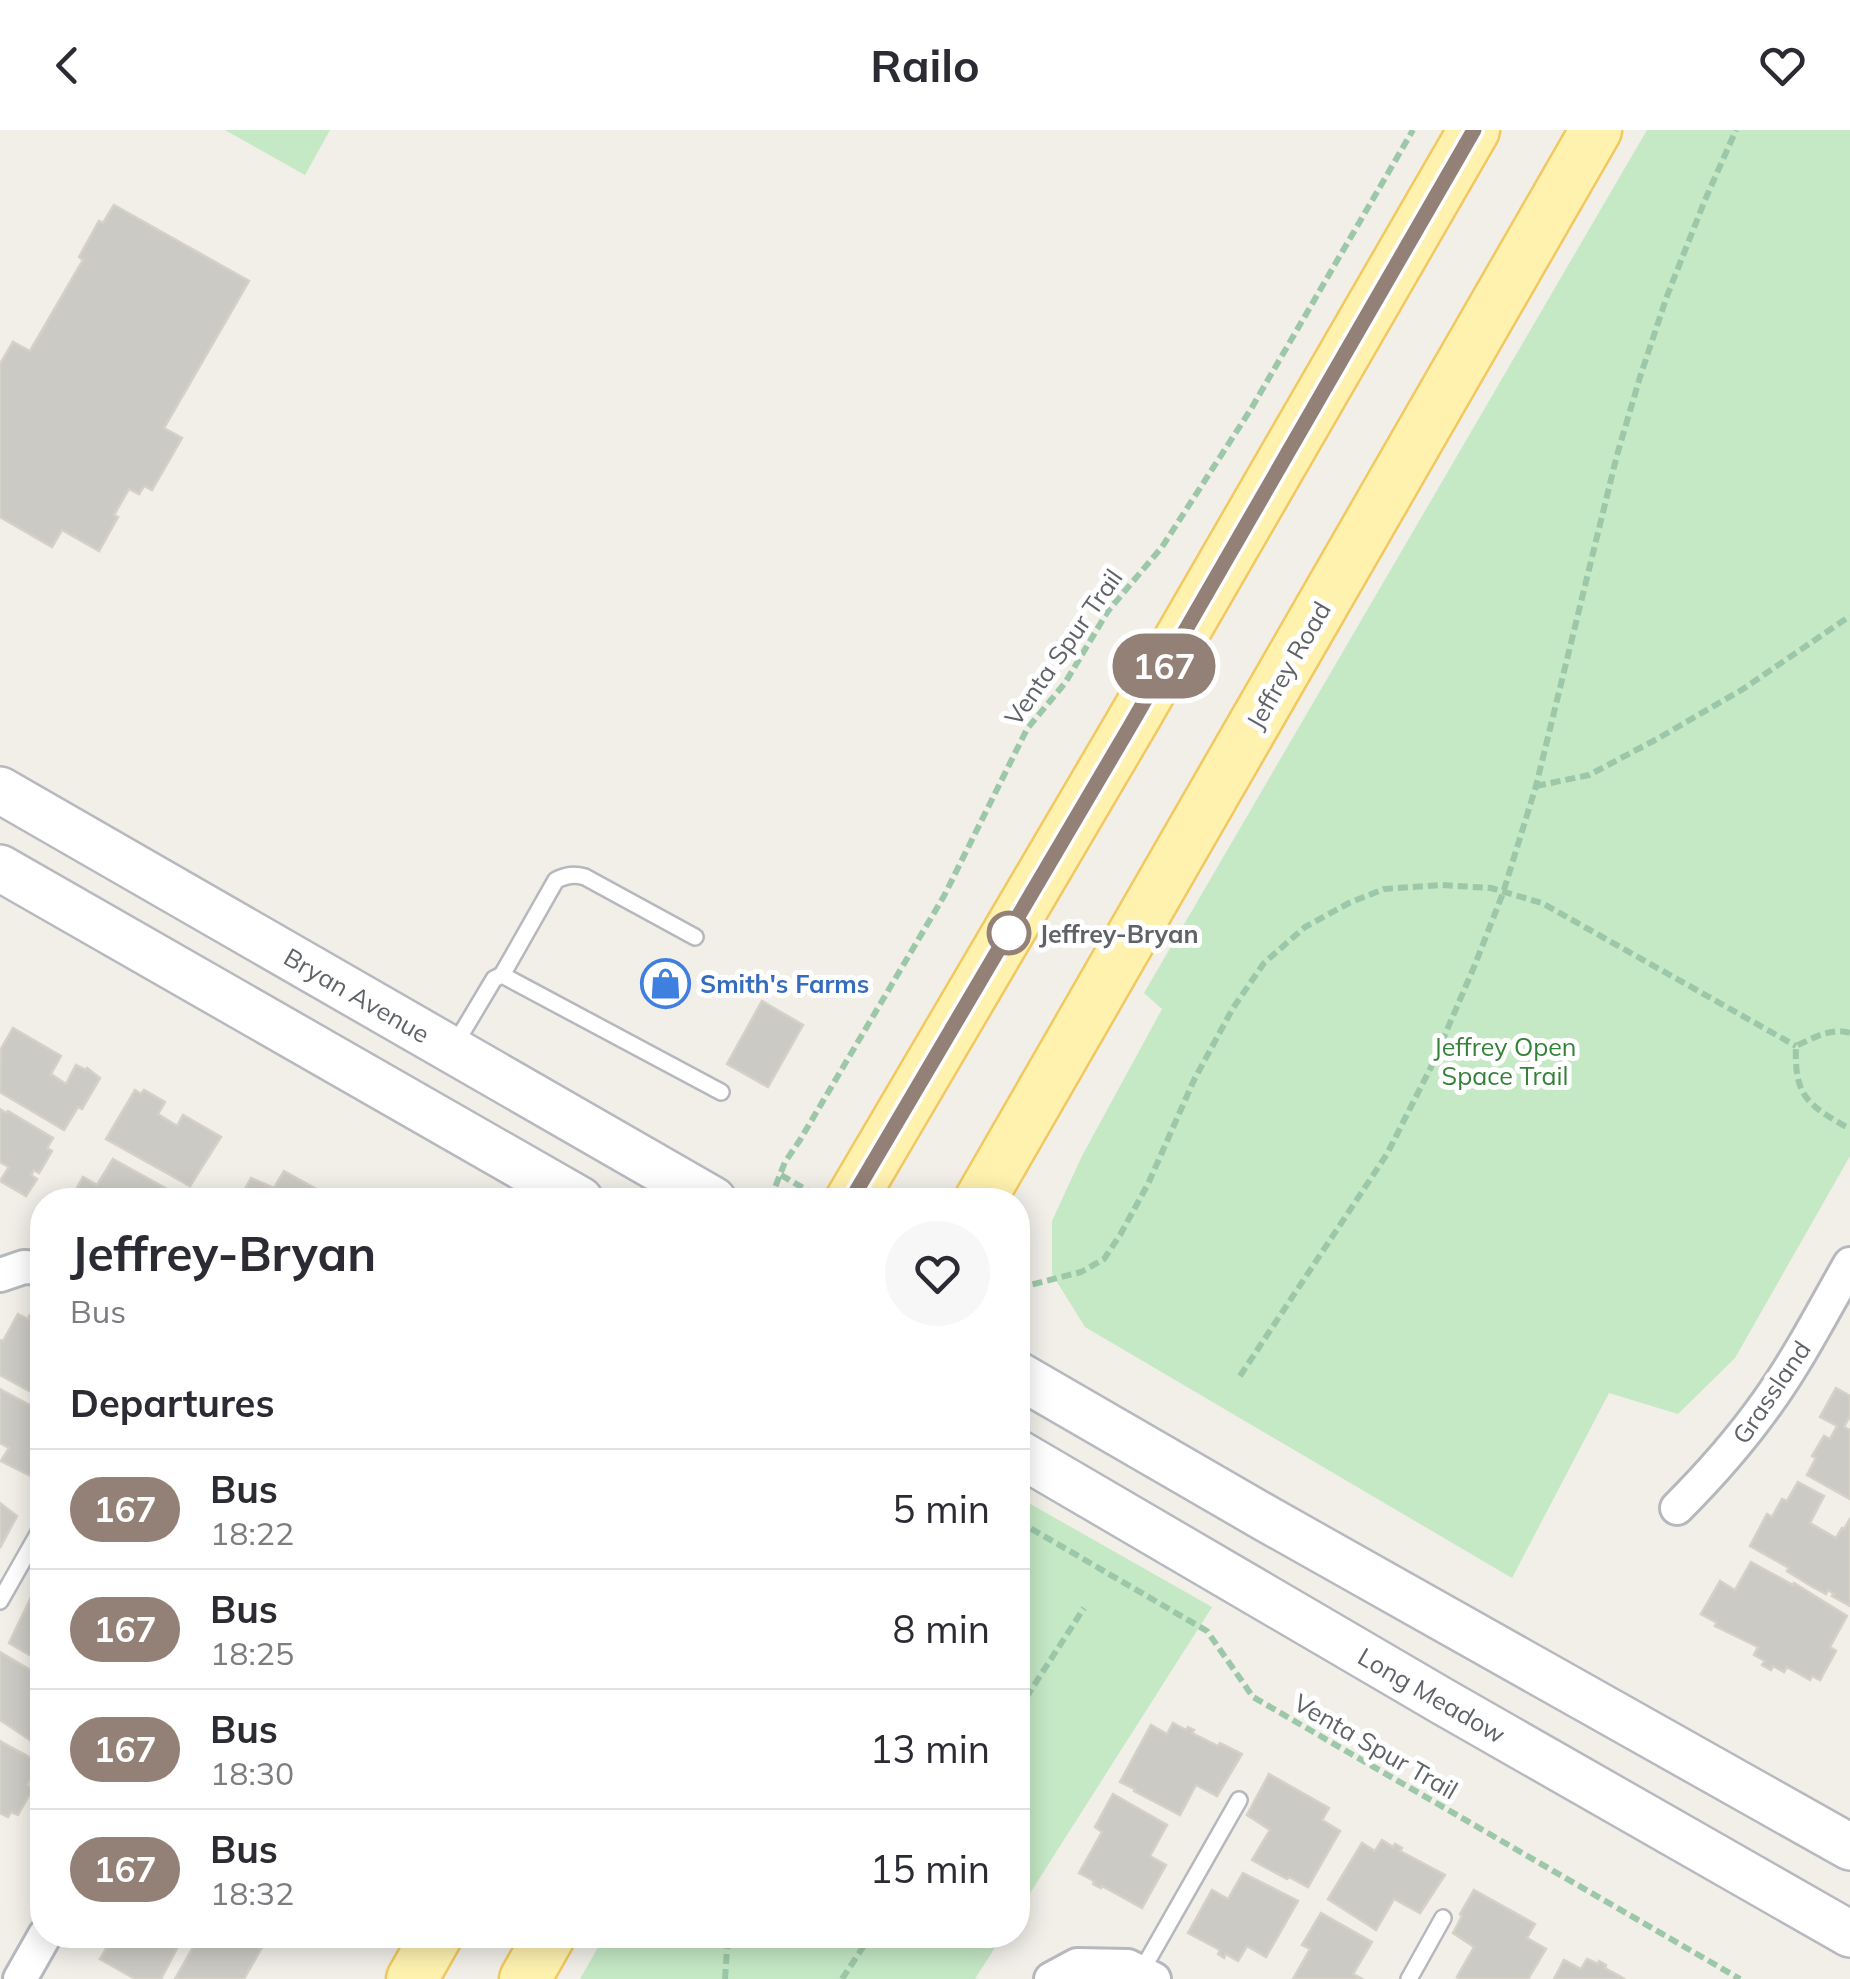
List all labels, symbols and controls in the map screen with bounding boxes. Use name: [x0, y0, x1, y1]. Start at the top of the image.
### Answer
text: Railo: [870, 37, 980, 93]
icon: back: [40, 38, 95, 93]
icon: heart: [1755, 38, 1810, 93]
street label: Venta Spur Trail: [997, 563, 1129, 731]
street label: Jeffrey Road: [1239, 596, 1337, 734]
line badge: 167: [1106, 634, 1222, 698]
text: 167: [1132, 644, 1196, 688]
marker: Jeffrey-Bryan: [988, 912, 1030, 954]
place label: Jeffrey-Bryan: [1039, 918, 1198, 949]
street label: Bryan Avenue: [279, 941, 435, 1049]
shop icon: Smith's Farms: [639, 957, 691, 1009]
place label: Smith's Farms: [700, 968, 869, 999]
park label: Jeffrey Open Space Trail: [1433, 1031, 1577, 1091]
button: heart: [885, 1221, 990, 1326]
text: Jeffrey-Bryan: [70, 1223, 376, 1283]
text: Bus: [70, 1291, 126, 1331]
street label: Grassland: [1725, 1335, 1817, 1449]
text: Departures: [70, 1379, 274, 1427]
text: Bus: [210, 1465, 278, 1513]
text: 5 min: [893, 1485, 990, 1533]
text: 167: [93, 1487, 157, 1531]
text: 18:22: [210, 1513, 294, 1553]
text: Bus: [210, 1585, 278, 1633]
text: 8 min: [893, 1605, 990, 1653]
text: 167: [93, 1607, 157, 1651]
text: 18:25: [210, 1633, 294, 1673]
street label: Long Meadow: [1353, 1640, 1511, 1750]
street label: Venta Spur Trail: [1289, 1687, 1463, 1805]
text: Bus: [210, 1705, 278, 1753]
text: 13 min: [870, 1725, 990, 1773]
text: 167: [93, 1727, 157, 1771]
text: 18:30: [210, 1753, 294, 1793]
text: Bus: [210, 1825, 278, 1873]
text: 15 min: [870, 1845, 990, 1893]
text: 167: [93, 1847, 157, 1891]
text: 18:32: [210, 1873, 294, 1913]

